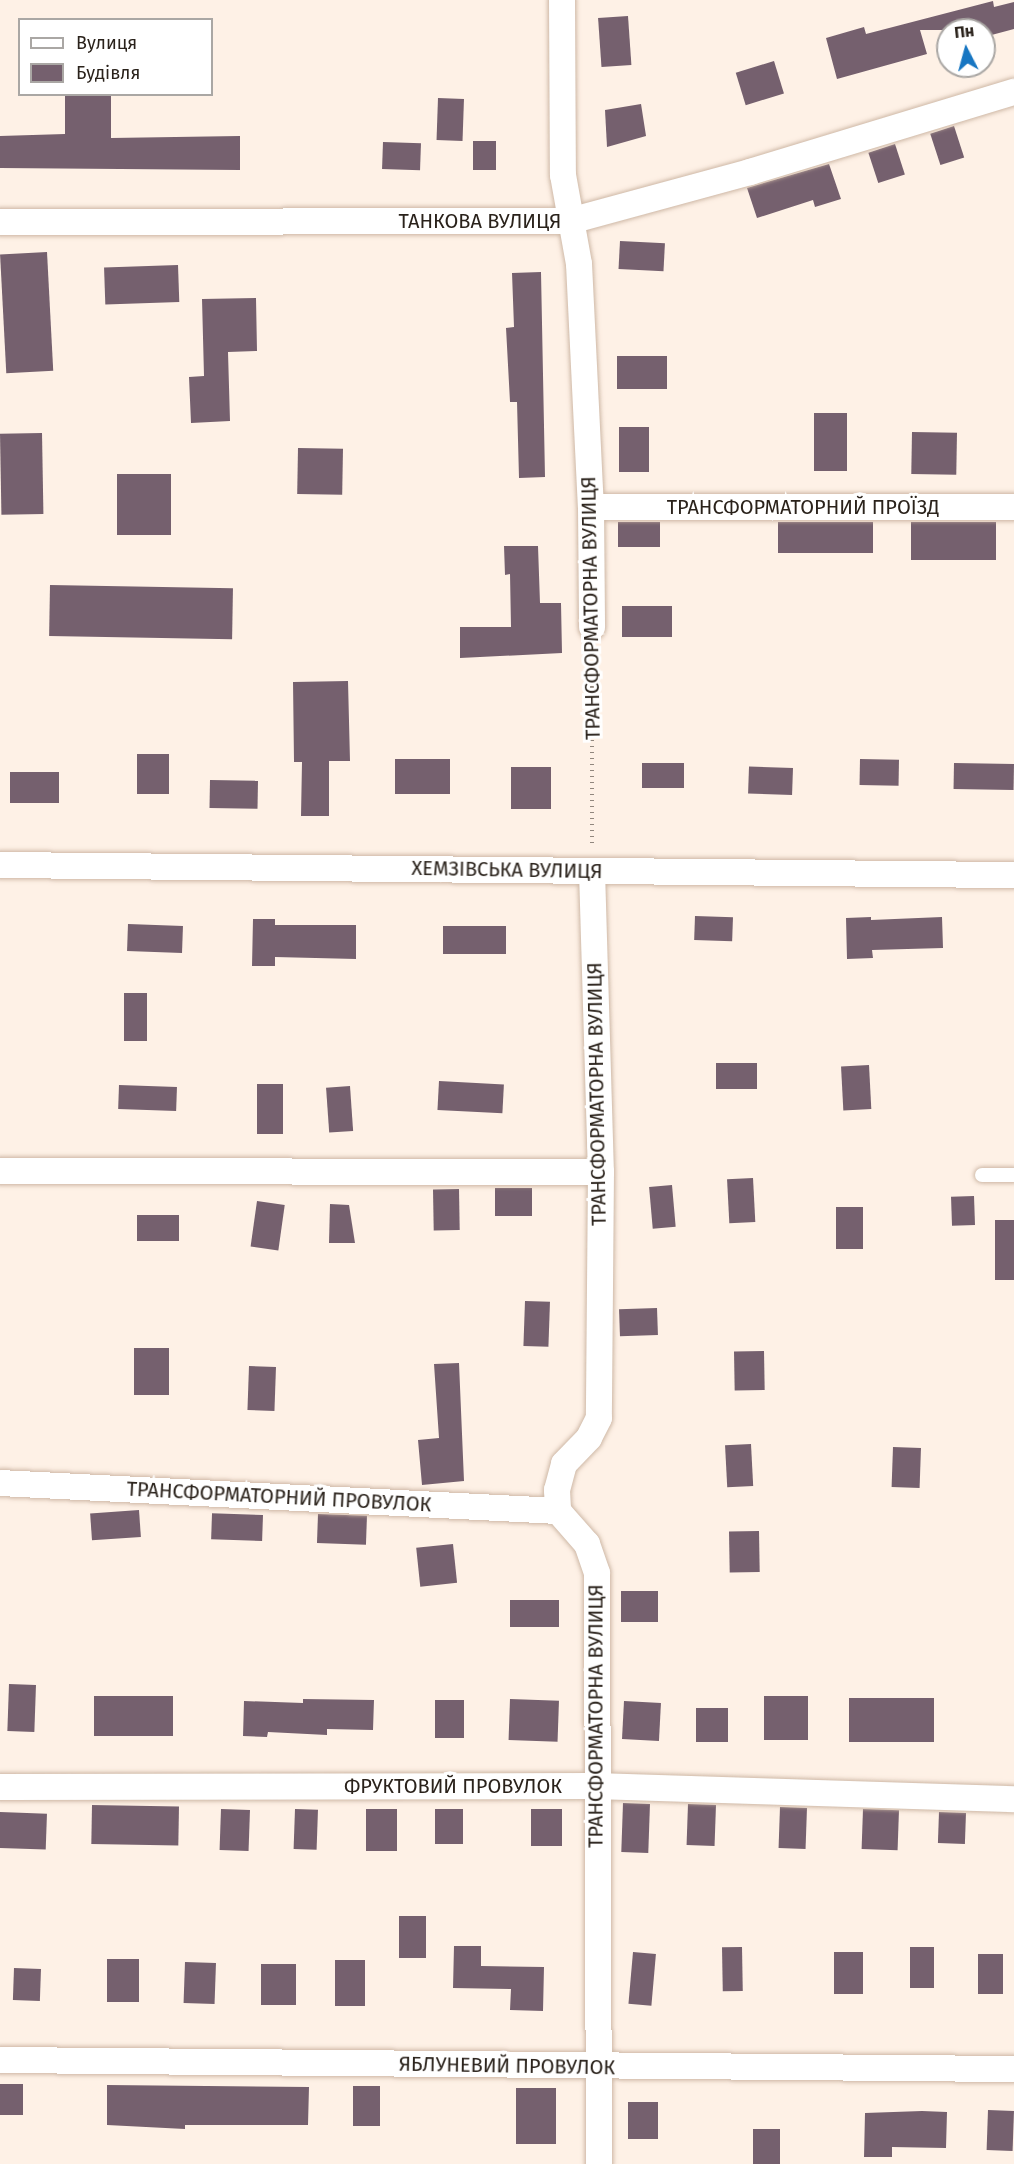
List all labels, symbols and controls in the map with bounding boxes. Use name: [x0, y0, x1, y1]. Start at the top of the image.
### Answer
legend: [18, 18, 213, 96]
north arrow: [936, 18, 996, 78]
text: Пн: [953, 21, 975, 42]
text: Вулиця: [76, 32, 137, 54]
text: Будівля: [76, 62, 140, 84]
street label: ТАНКОВА ВУЛИЦЯ: [399, 209, 561, 233]
street label: ТРАНСФОРМАТОРНА ВУЛИЦЯ: [577, 476, 605, 740]
street label: ТРАНСФОРМАТОРНИЙ ПРОЇЗД: [667, 495, 939, 519]
street label: ХЕМЗІВСЬКА ВУЛИЦЯ: [411, 856, 603, 884]
street label: ТРАНСФОРМАТОРНА ВУЛИЦЯ: [583, 962, 611, 1226]
street label: ТРАНСФОРМАТОРНИЙ ПРОВУЛОК: [126, 1477, 432, 1517]
street label: ТРАНСФОРМАТОРНА ВУЛИЦЯ: [584, 1584, 608, 1848]
street label: ФРУКТОВИЙ ПРОВУЛОК: [344, 1774, 562, 1798]
street label: ЯБЛУНЕВИЙ ПРОВУЛОК: [399, 2052, 615, 2080]

